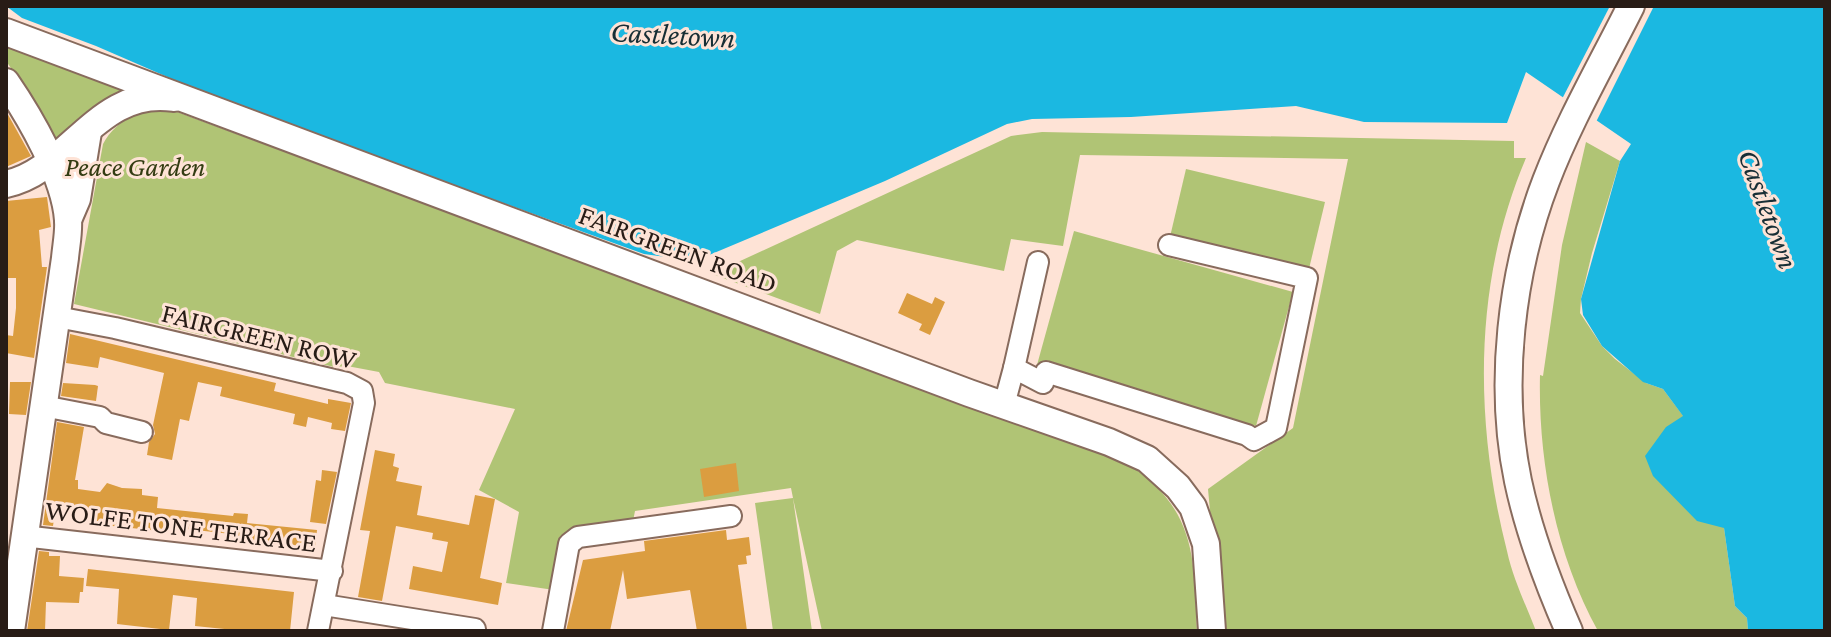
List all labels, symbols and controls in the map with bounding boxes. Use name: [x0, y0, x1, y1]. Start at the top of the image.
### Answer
water label: Castletown: [610, 14, 736, 54]
water label: Castletown: [1732, 145, 1806, 273]
park label: Peace Garden: [64, 151, 206, 182]
street label: FAIRGREEN ROAD: [575, 199, 781, 299]
street label: FAIRGREEN ROW: [159, 297, 360, 375]
street label: WOLFE TONE TERRACE: [44, 494, 318, 558]

